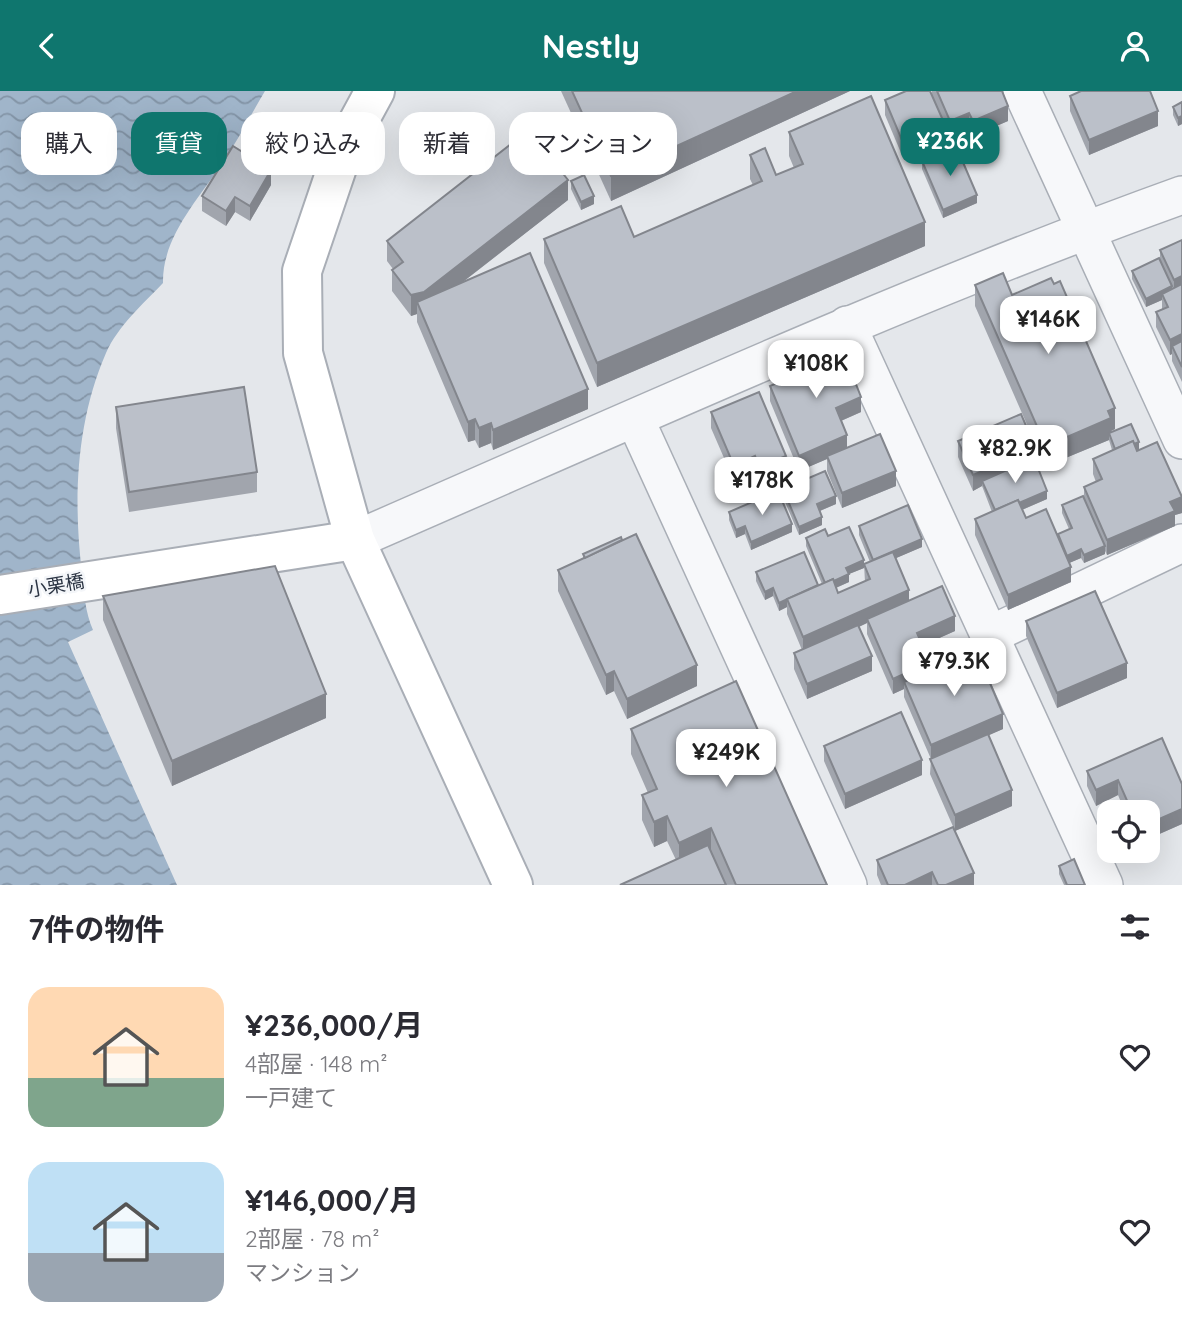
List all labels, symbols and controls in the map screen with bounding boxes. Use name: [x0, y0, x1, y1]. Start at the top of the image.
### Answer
text: Nestly: [542, 26, 640, 66]
icon: back: [28, 27, 66, 65]
icon: person: [1116, 27, 1154, 65]
chip: 購入: [21, 112, 117, 175]
chip: 賃貸: [131, 112, 227, 175]
chip: 絞り込み: [241, 112, 385, 175]
chip: 新着: [399, 112, 495, 175]
chip: マンション: [509, 112, 677, 175]
pin: ¥236K: [901, 119, 999, 178]
text: ¥236K: [917, 126, 983, 155]
pin: ¥146K: [999, 296, 1097, 356]
text: ¥146K: [1016, 304, 1080, 333]
pin: ¥108K: [767, 341, 865, 400]
text: ¥108K: [784, 348, 848, 377]
pin: ¥82.9K: [958, 425, 1072, 485]
text: ¥82.9K: [978, 433, 1052, 462]
pin: ¥178K: [713, 457, 811, 517]
text: ¥178K: [731, 465, 793, 494]
street label: 小栗橋: [26, 568, 86, 602]
pin: ¥79.3K: [897, 639, 1011, 698]
text: ¥79.3K: [918, 646, 990, 675]
pin: ¥249K: [677, 729, 775, 789]
text: ¥249K: [692, 737, 760, 766]
map controls: [1097, 800, 1160, 863]
button: locate: [1097, 800, 1160, 863]
icon: filters: [1116, 908, 1154, 946]
text: 7件の物件: [28, 910, 164, 948]
text: ¥236,000/月: [245, 1006, 423, 1044]
icon: home: [84, 1015, 168, 1099]
icon: heart: [1116, 1038, 1154, 1076]
text: 4部屋 · 148 m²: [245, 1049, 387, 1078]
text: 一戸建て: [245, 1083, 337, 1112]
text: ¥146,000/月: [245, 1181, 419, 1219]
icon: home: [84, 1190, 168, 1274]
icon: heart: [1116, 1213, 1154, 1251]
text: 2部屋 · 78 m²: [245, 1224, 380, 1253]
text: マンション: [245, 1258, 360, 1287]

